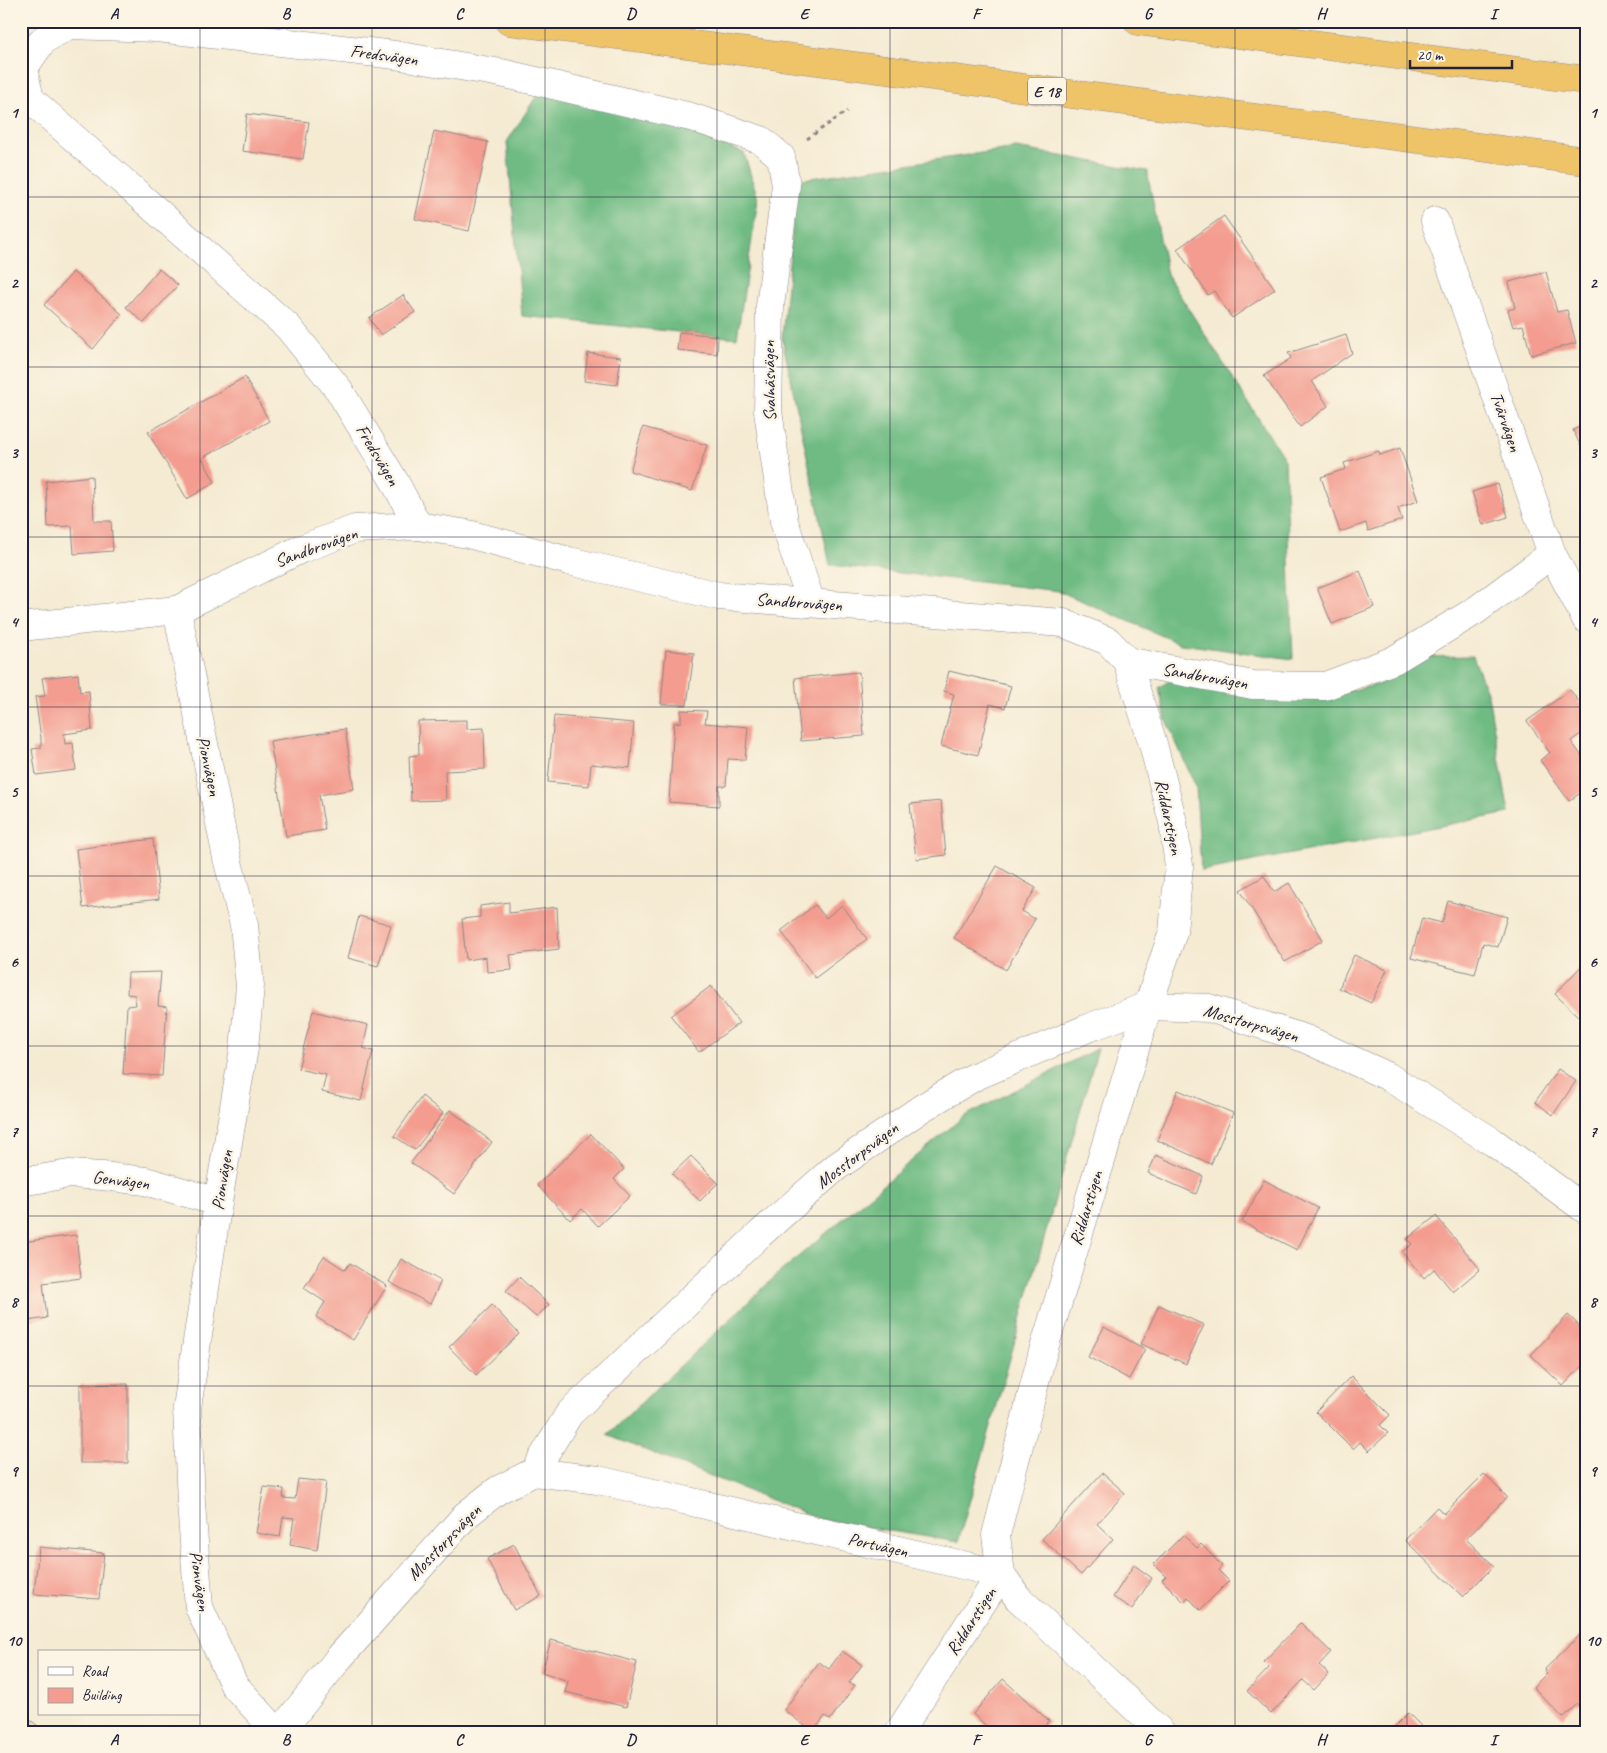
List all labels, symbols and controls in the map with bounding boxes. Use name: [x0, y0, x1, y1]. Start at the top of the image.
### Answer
text: A: [110, 4, 120, 24]
text: B: [282, 4, 292, 24]
text: C: [455, 4, 465, 24]
text: D: [626, 4, 637, 24]
text: E: [800, 4, 811, 24]
text: F: [972, 4, 983, 24]
text: G: [1144, 4, 1154, 24]
text: H: [1316, 4, 1328, 24]
text: I: [1490, 4, 1500, 24]
scale bar: [1410, 38, 1512, 70]
street label: Fredsvägen: [349, 39, 420, 71]
text: 20 m: [1417, 46, 1444, 65]
road number: E 18: [1028, 78, 1066, 104]
text: 1: [10, 103, 19, 123]
text: 1: [1589, 103, 1598, 123]
text: 2: [10, 273, 19, 293]
text: 2: [1589, 273, 1598, 293]
street label: Svalnäsvägen: [757, 340, 781, 422]
street label: Tvärvägen: [1486, 389, 1527, 455]
street label: Fredsvägen: [351, 420, 405, 490]
text: 3: [10, 443, 19, 463]
text: 3: [1589, 443, 1598, 463]
street label: Sandbrovägen: [272, 522, 361, 572]
street label: Sandbrovägen: [755, 588, 844, 616]
text: 4: [10, 612, 19, 632]
text: 4: [1589, 612, 1598, 632]
street label: Sandbrovägen: [1161, 658, 1250, 694]
street label: Pionvägen: [192, 734, 226, 799]
street label: Riddarstigen: [1150, 777, 1188, 858]
text: 5: [11, 782, 20, 802]
text: 5: [1590, 782, 1599, 802]
text: 6: [10, 952, 19, 972]
text: 6: [1589, 952, 1598, 972]
street label: Mosstorpsvägen: [1201, 999, 1302, 1047]
street label: Mosstorpsvägen: [811, 1116, 903, 1193]
text: 7: [10, 1122, 19, 1142]
text: 7: [1589, 1122, 1598, 1142]
street label: Pionvägen: [206, 1148, 238, 1212]
street label: Genvägen: [91, 1166, 151, 1194]
street label: Riddarstigen: [1064, 1167, 1108, 1248]
text: 8: [10, 1292, 19, 1312]
text: 8: [1589, 1292, 1598, 1312]
text: 9: [10, 1461, 19, 1481]
text: 9: [1589, 1461, 1598, 1481]
street label: Mosstorpsvägen: [402, 1499, 486, 1585]
street label: Portvägen: [846, 1527, 911, 1563]
street label: Pionvägen: [185, 1550, 215, 1613]
street label: Riddarstigen: [941, 1582, 1002, 1659]
text: 10: [7, 1631, 23, 1651]
text: 10: [1586, 1631, 1602, 1651]
legend: [38, 1650, 200, 1716]
text: Road: [82, 1662, 109, 1681]
text: Building: [82, 1686, 122, 1705]
text: A: [110, 1730, 120, 1750]
text: B: [282, 1730, 292, 1750]
text: C: [455, 1730, 465, 1750]
text: D: [626, 1730, 637, 1750]
text: E: [800, 1730, 811, 1750]
text: F: [972, 1730, 983, 1750]
text: G: [1144, 1730, 1154, 1750]
text: H: [1316, 1730, 1328, 1750]
text: I: [1490, 1730, 1500, 1750]

